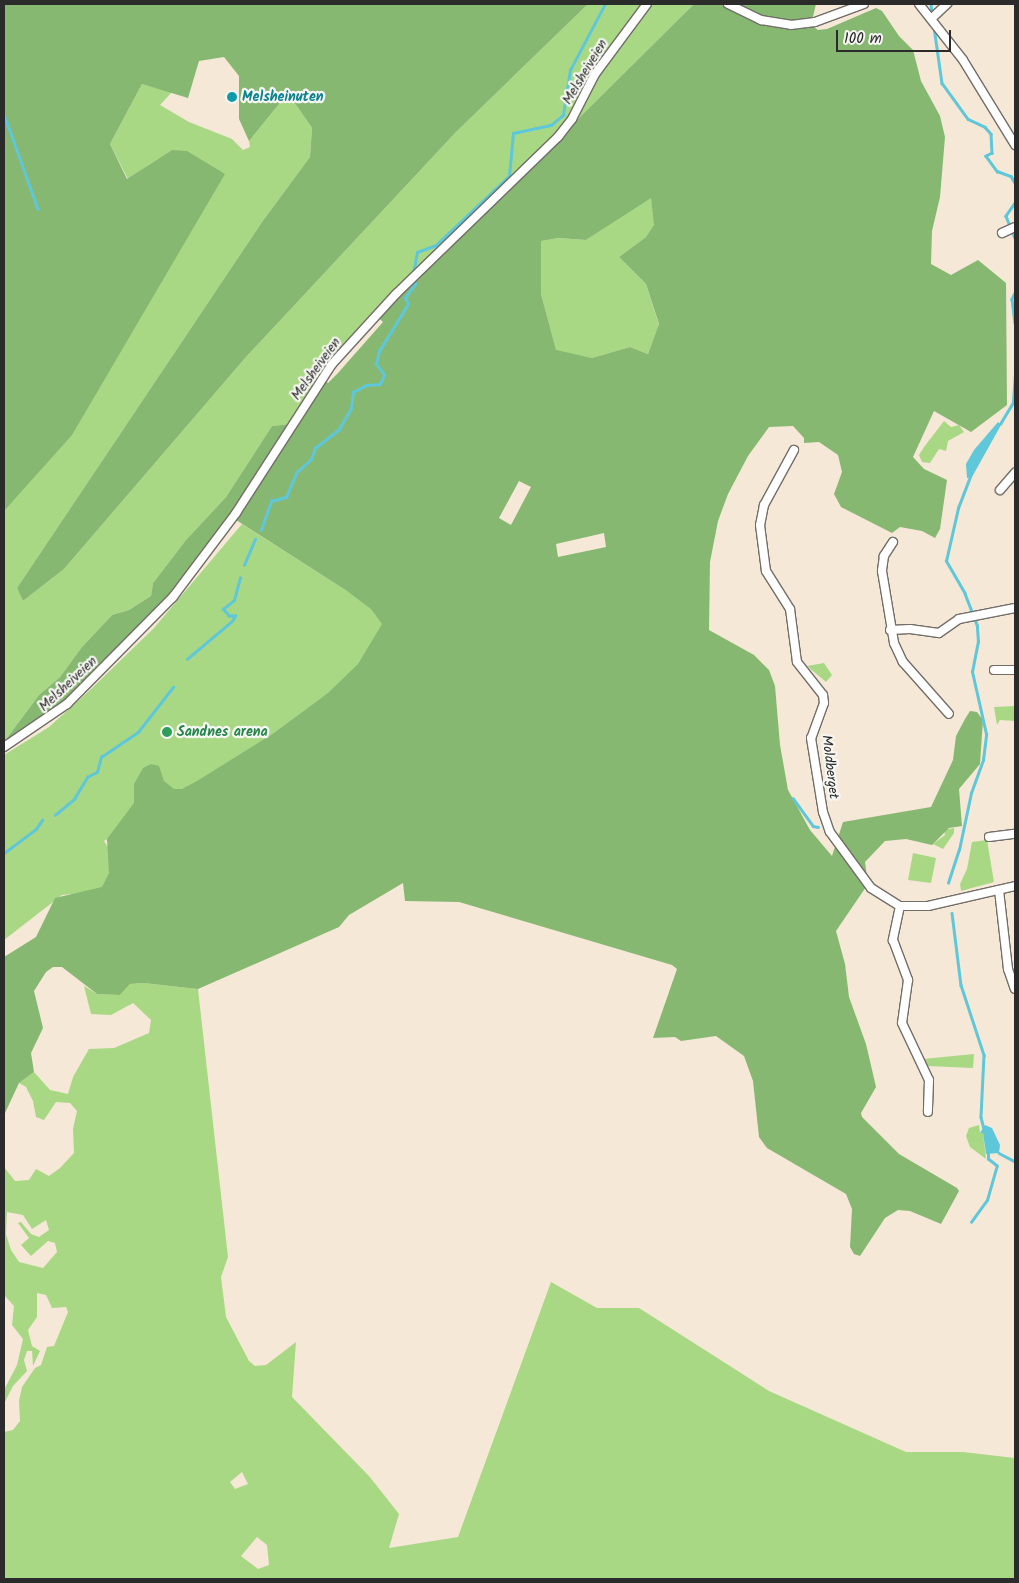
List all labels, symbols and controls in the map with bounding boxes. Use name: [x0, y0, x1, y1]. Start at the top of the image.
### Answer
scale bar: [839, 20, 954, 52]
text: 100 m: [844, 27, 882, 51]
street label: Melsheiveien: [559, 36, 611, 108]
place label: Melsheinuten: [242, 89, 323, 105]
marker: Melsheinuten: [226, 91, 238, 103]
street label: Melsheiveien: [288, 334, 344, 404]
street label: Melsheiveien: [36, 653, 100, 715]
place label: Sandnes arena: [177, 724, 268, 740]
marker: Sandnes arena: [161, 726, 173, 738]
street label: Moldberget: [818, 734, 842, 800]

